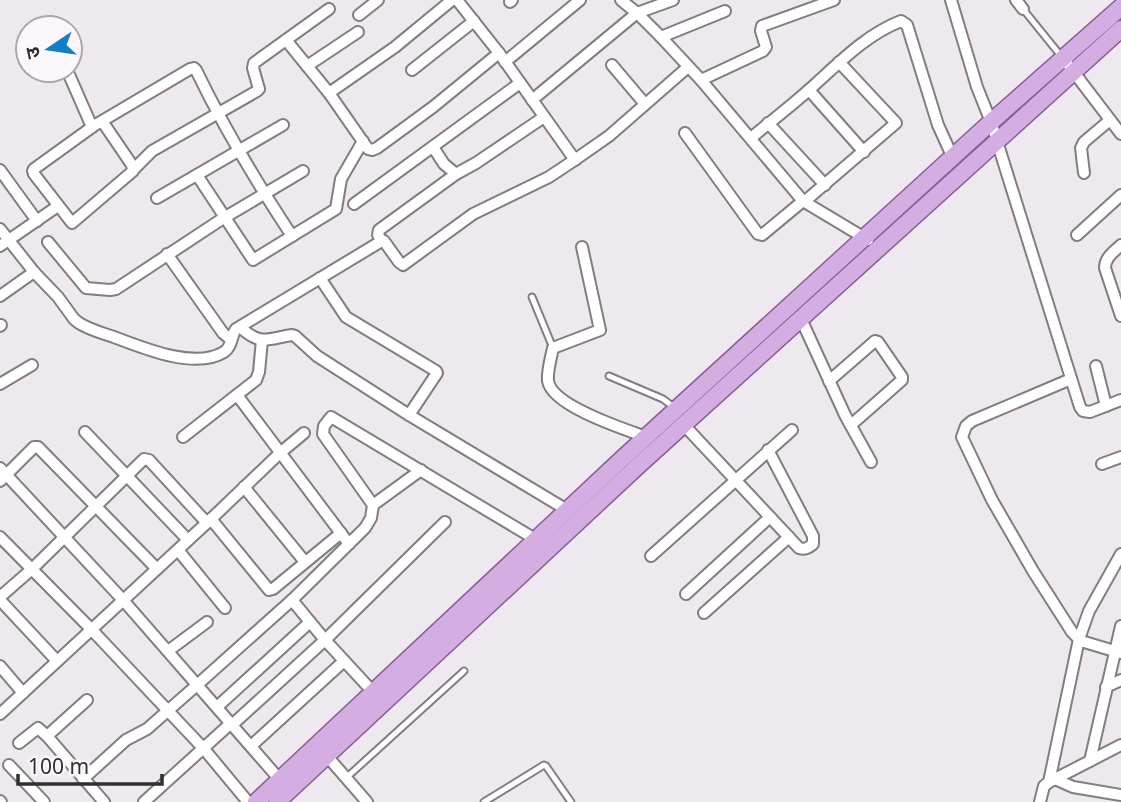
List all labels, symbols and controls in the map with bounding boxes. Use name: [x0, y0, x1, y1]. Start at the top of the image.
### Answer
north arrow: [14, 14, 84, 84]
text: उ: [18, 44, 46, 61]
scale bar: [18, 742, 161, 786]
text: 100 m: [28, 752, 89, 780]

